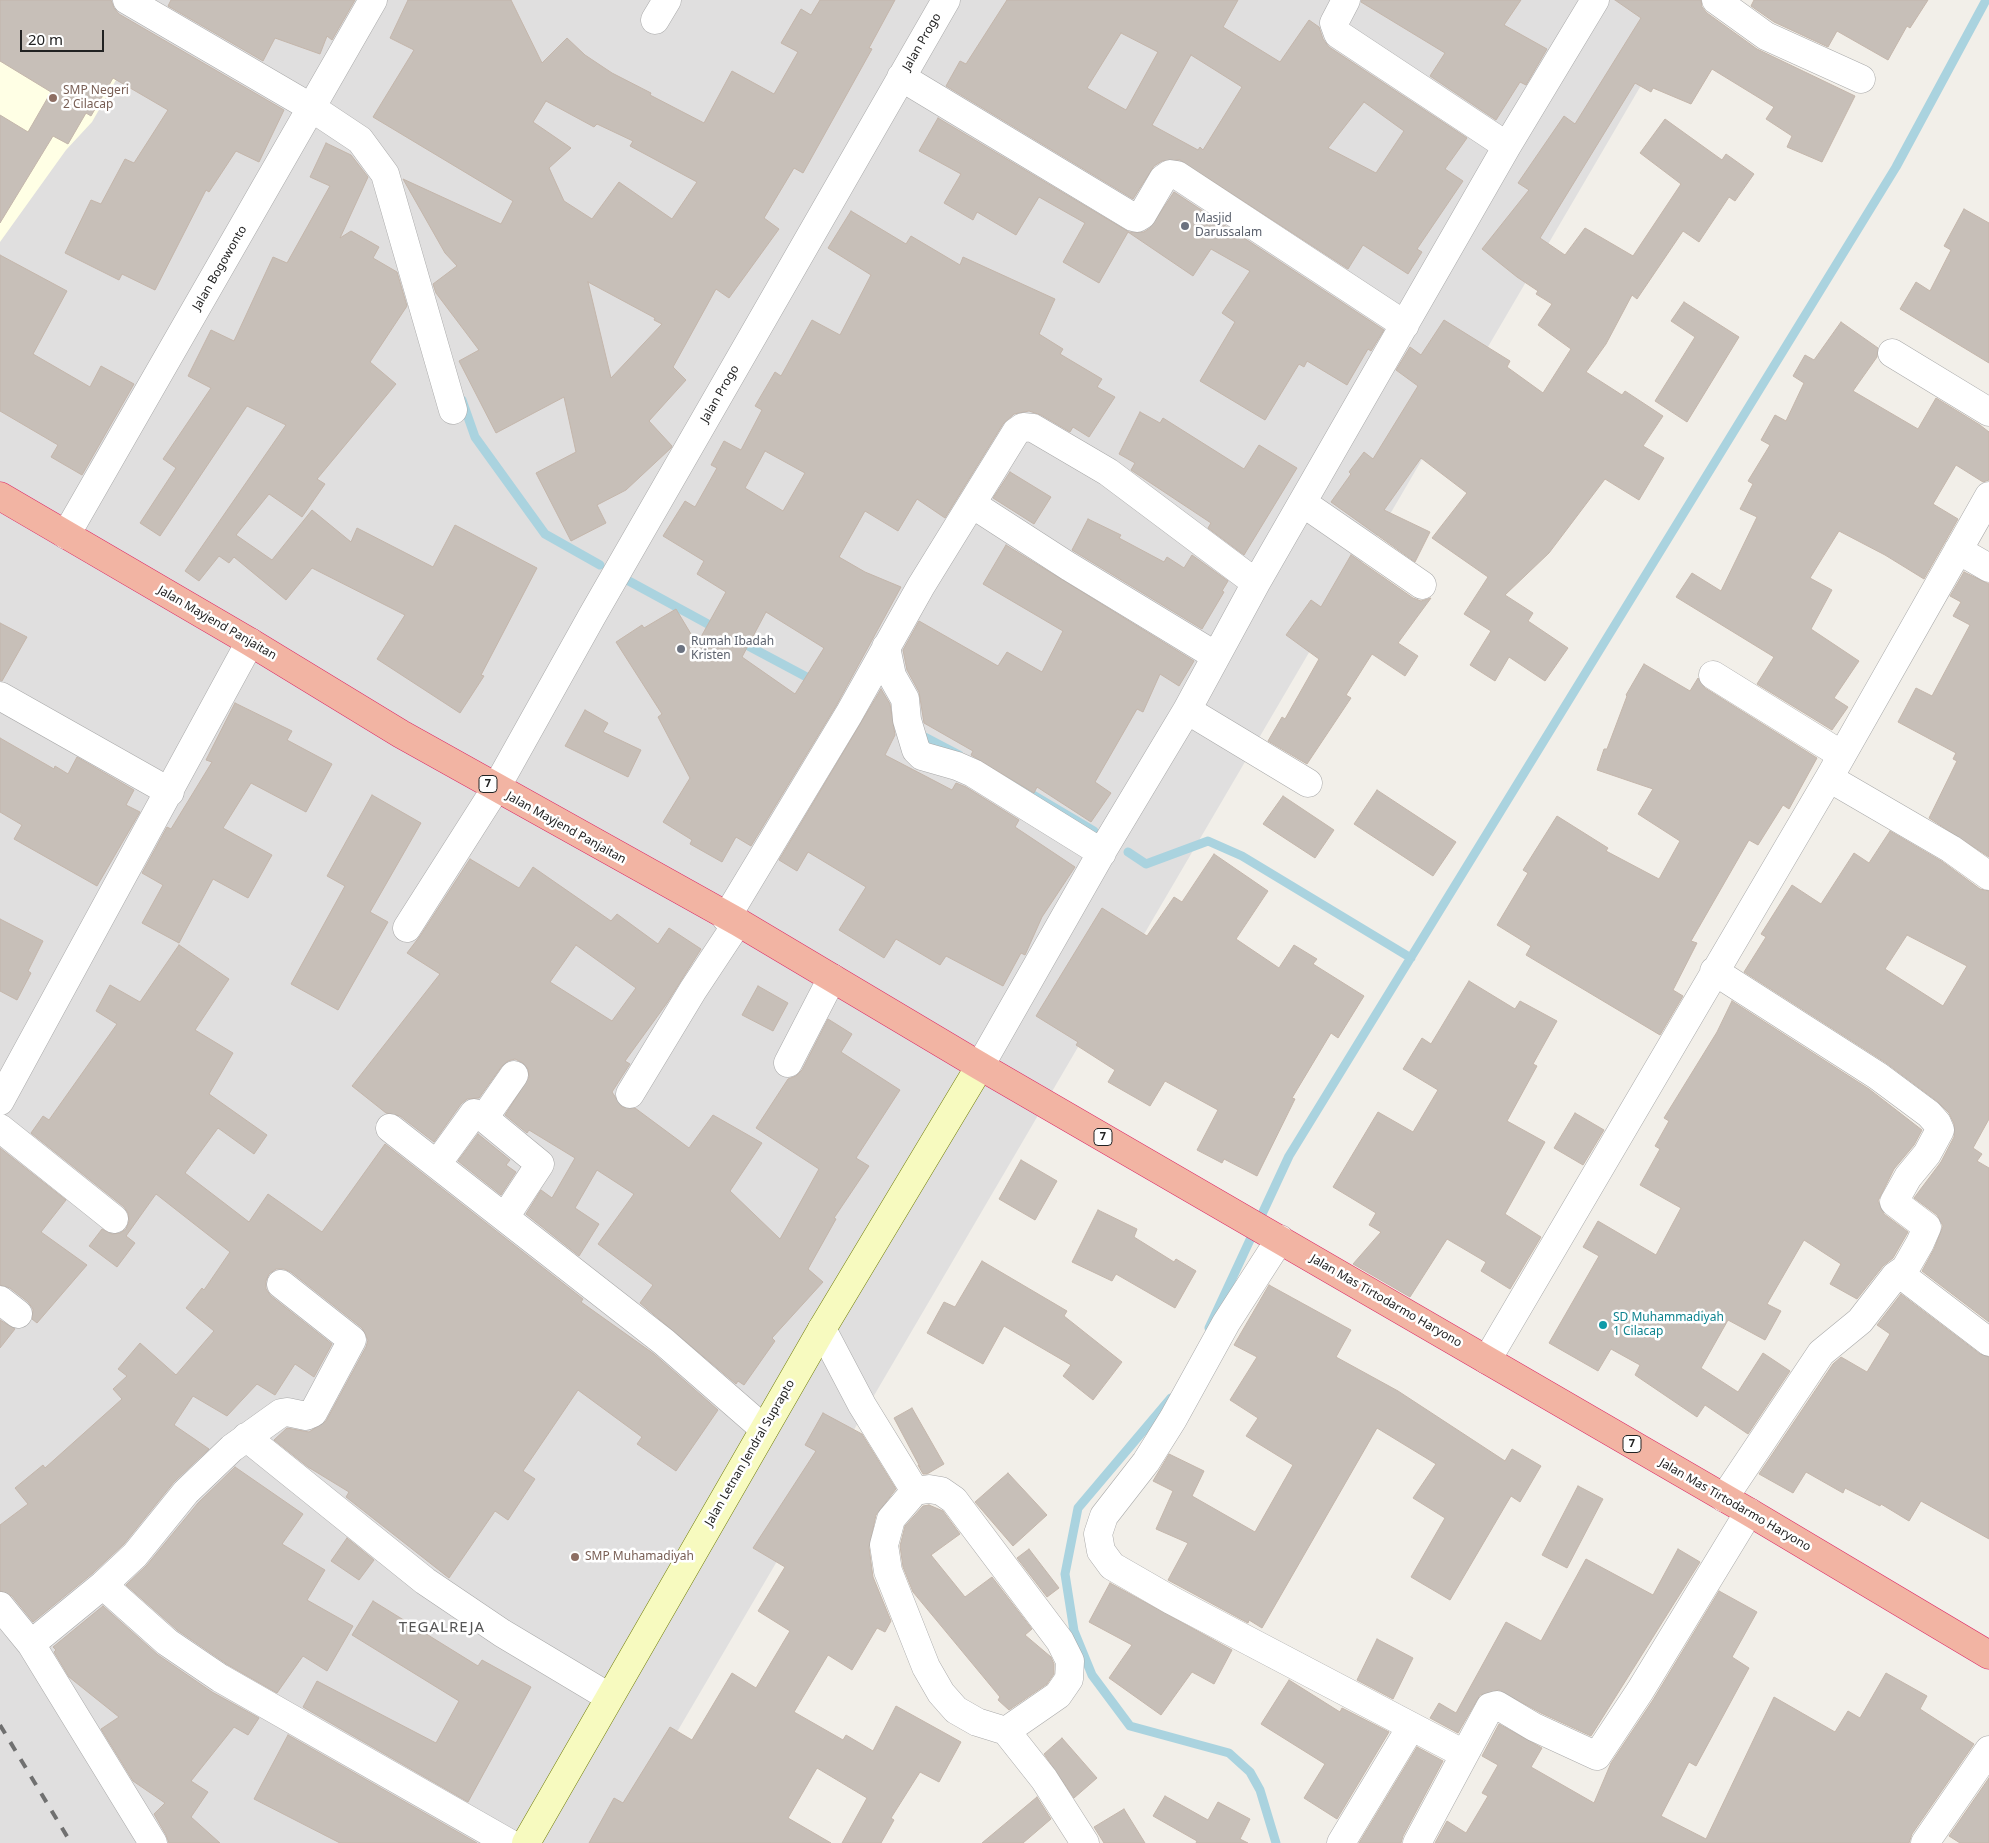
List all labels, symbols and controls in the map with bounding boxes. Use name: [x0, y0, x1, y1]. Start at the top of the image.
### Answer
street label: Jalan Progo: [900, 11, 944, 73]
scale bar: [22, 20, 106, 52]
text: 20 m: [28, 29, 63, 49]
place label: SMP Negeri 2 Cilacap: [63, 84, 129, 112]
marker: SMP Negeri 2 Cilacap: [47, 92, 59, 104]
place label: Masjid Darussalam: [1195, 212, 1262, 240]
marker: Masjid Darussalam: [1179, 220, 1191, 232]
street label: Jalan Bogowonto: [190, 223, 250, 313]
street label: Jalan Progo: [698, 363, 742, 425]
street label: Jalan Mayjend Panjaitan: [155, 583, 279, 663]
place label: Rumah Ibadah Kristen: [691, 635, 774, 663]
marker: Rumah Ibadah Kristen: [675, 643, 687, 655]
road number: 7: [479, 776, 497, 792]
street label: Jalan Mayjend Panjaitan: [504, 789, 628, 867]
road number: 7: [1094, 1128, 1112, 1146]
street label: Jalan Mas Tirtodarmo Haryono: [1308, 1252, 1464, 1350]
place label: SD Muhammadiyah 1 Cilacap: [1613, 1311, 1724, 1339]
marker: SD Muhammadiyah 1 Cilacap: [1597, 1319, 1609, 1331]
street label: Jalan Letnan Jendral Suprapto: [702, 1377, 798, 1529]
road number: 7: [1623, 1436, 1641, 1452]
street label: Jalan Mas Tirtodarmo Haryono: [1657, 1456, 1813, 1554]
place label: SMP Muhamadiyah: [585, 1550, 694, 1564]
marker: SMP Muhamadiyah: [569, 1551, 581, 1563]
district label: TEGALREJA: [398, 1619, 486, 1637]

